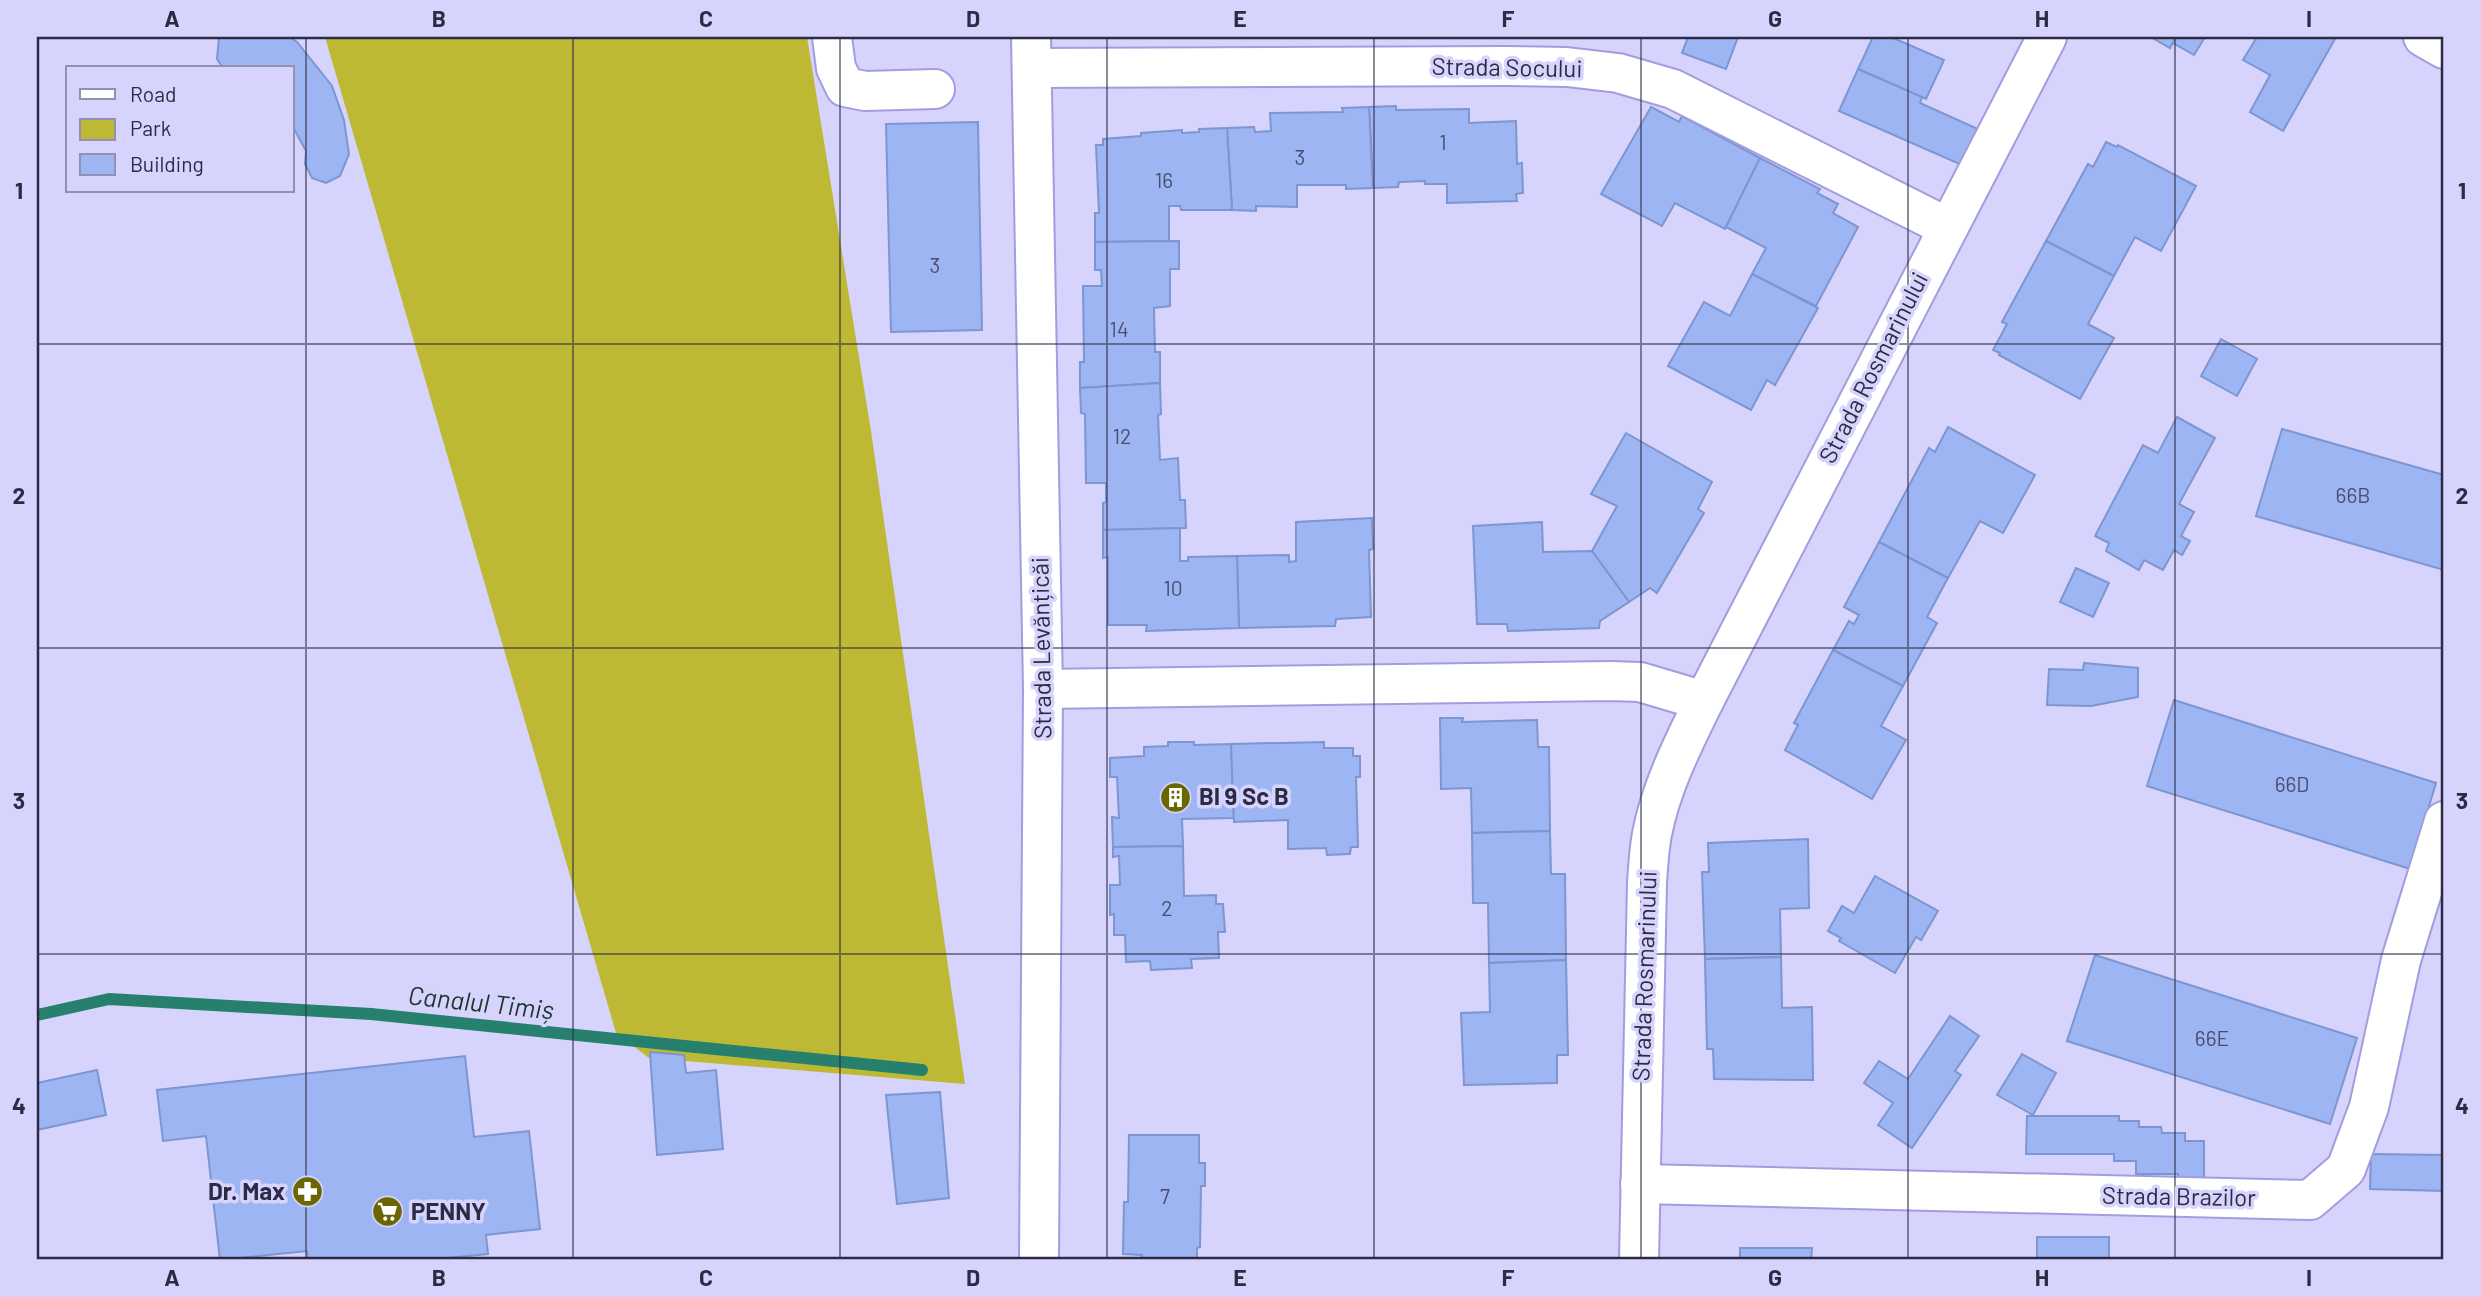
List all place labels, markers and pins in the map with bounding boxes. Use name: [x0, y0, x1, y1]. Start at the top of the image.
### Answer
building icon: Bl 9 Sc B: [1159, 780, 1193, 814]
place label: Bl 9 Sc B: [1199, 781, 1289, 810]
pharmacy icon: Dr. Max: [291, 1175, 325, 1209]
place label: Dr. Max: [208, 1176, 285, 1205]
supermarket icon: PENNY: [371, 1195, 405, 1229]
place label: PENNY: [411, 1196, 486, 1225]

